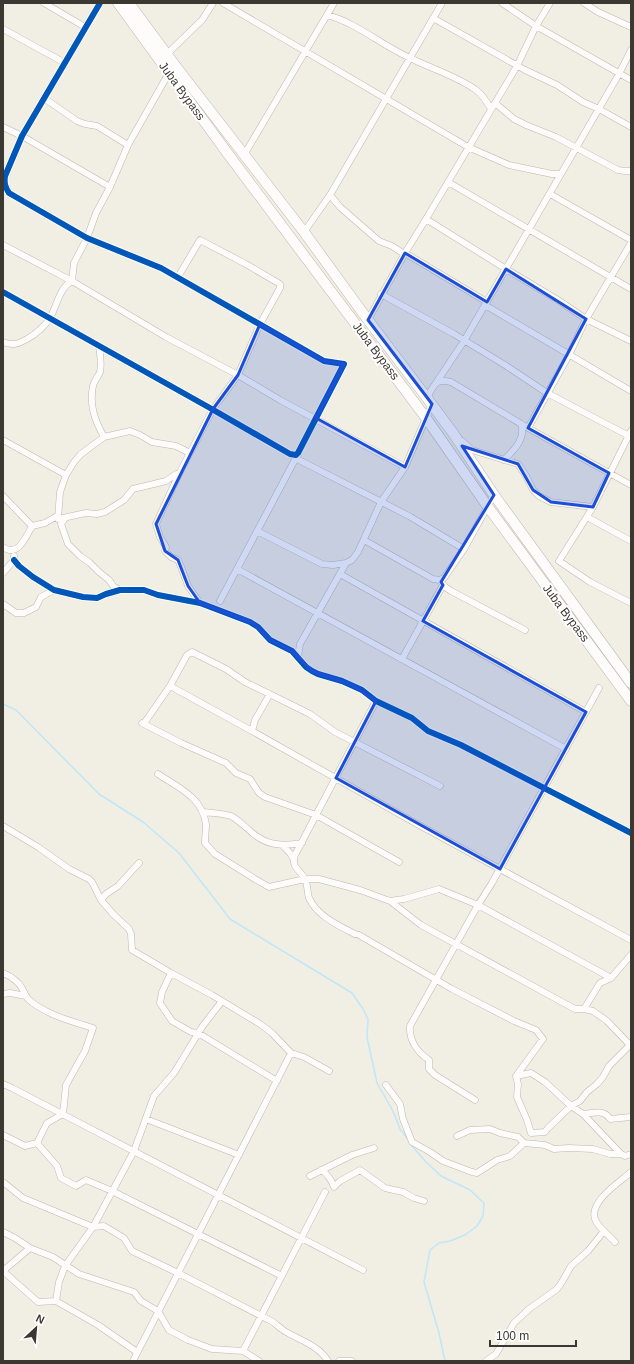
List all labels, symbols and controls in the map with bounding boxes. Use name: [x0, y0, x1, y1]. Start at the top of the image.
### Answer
street label: Juba Bypass: [156, 59, 208, 123]
street label: Juba Bypass: [350, 319, 402, 383]
street label: Juba Bypass: [540, 581, 592, 645]
north arrow: [16, 1308, 56, 1348]
text: N: [34, 1312, 47, 1326]
scale bar: [490, 1322, 576, 1348]
text: 100 m: [496, 1329, 529, 1343]

